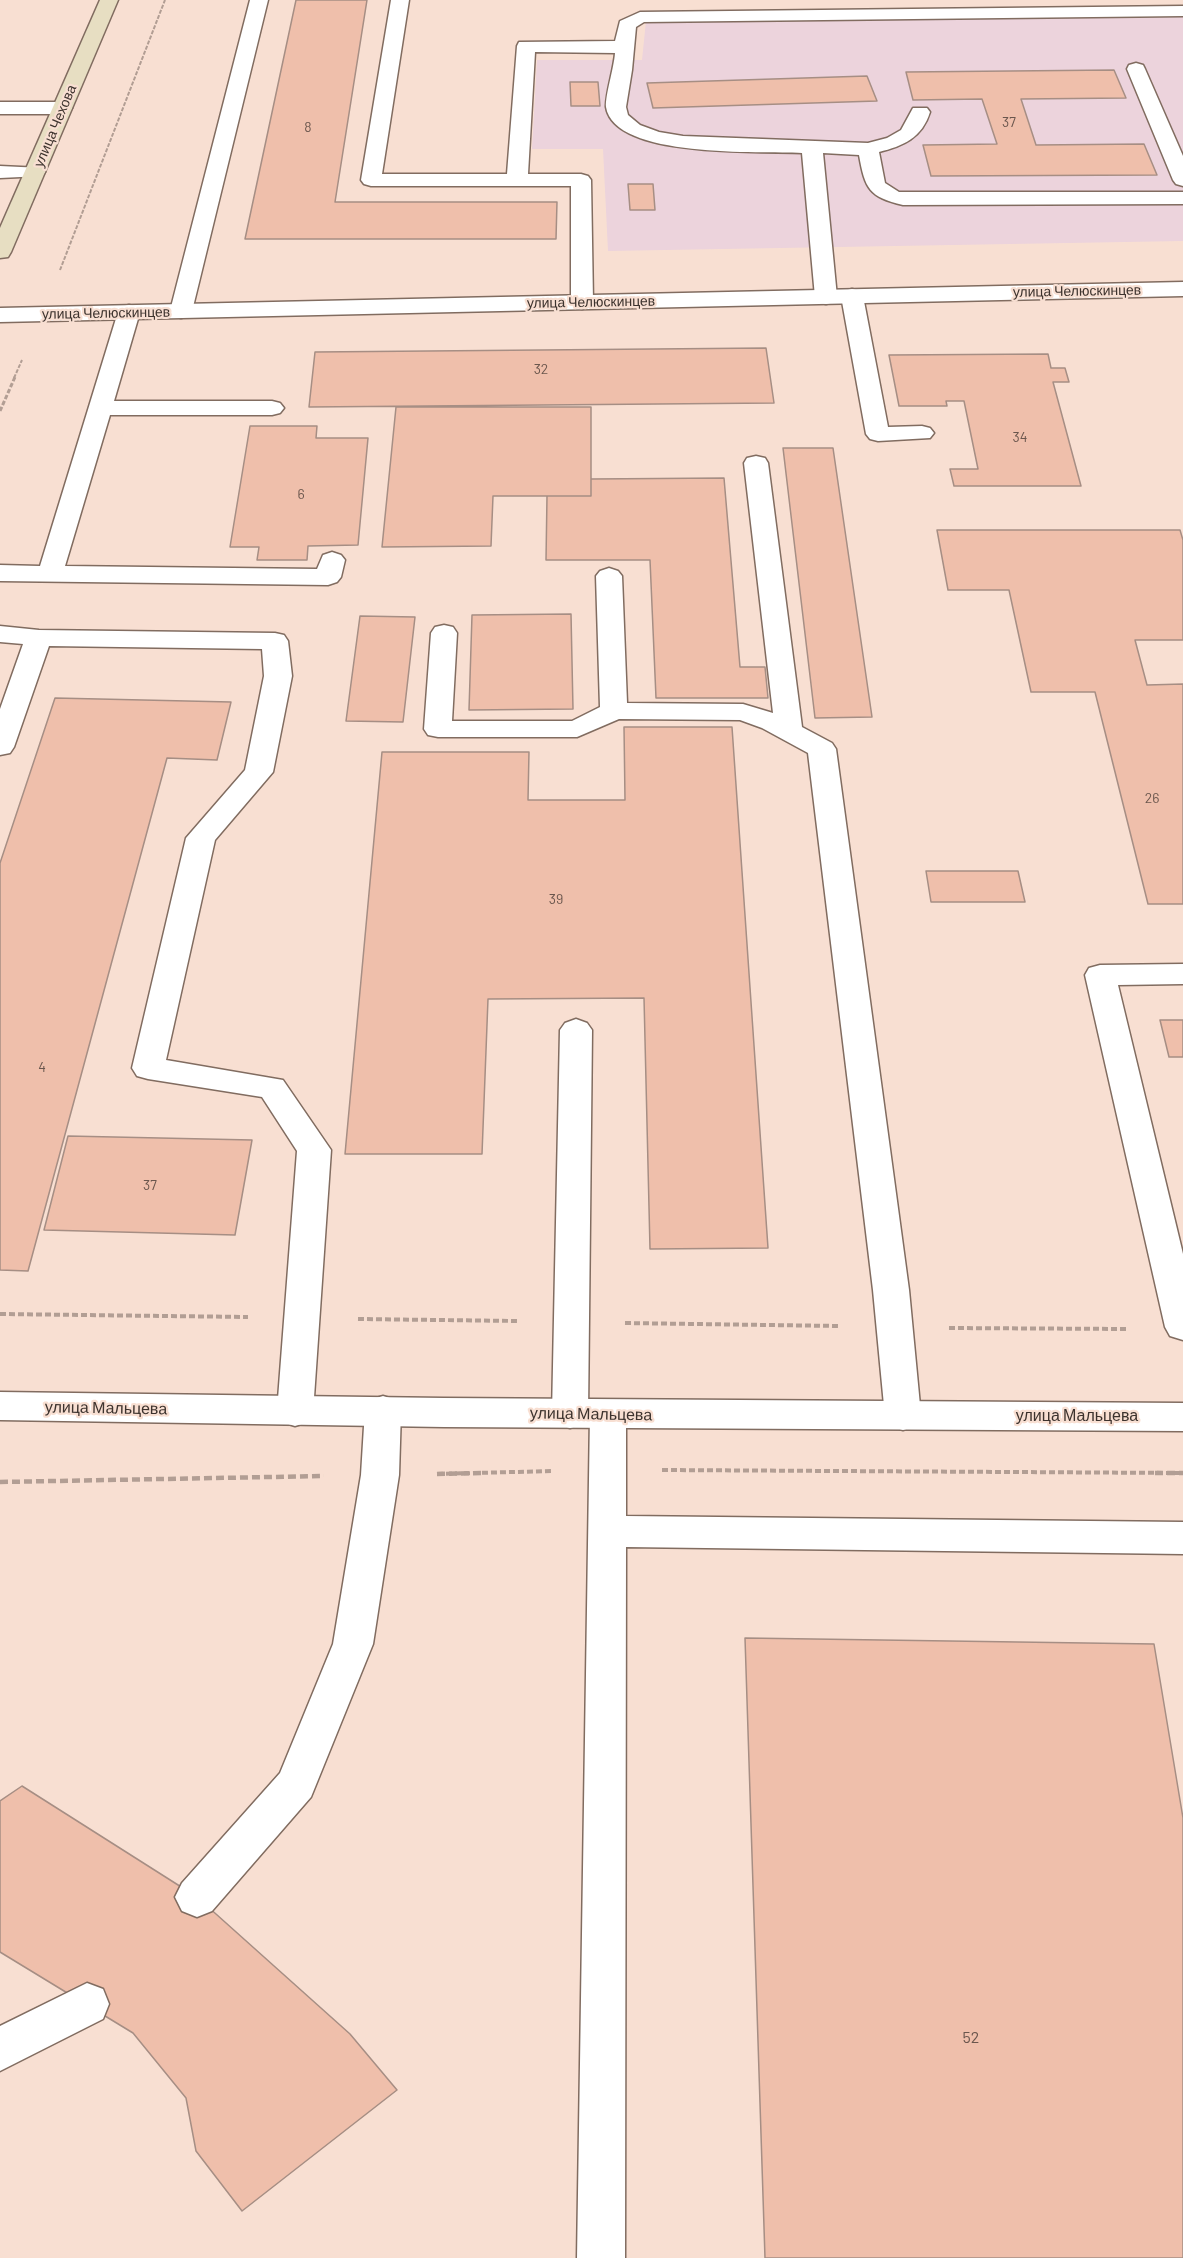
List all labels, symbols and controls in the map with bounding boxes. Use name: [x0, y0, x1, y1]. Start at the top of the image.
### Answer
street label: улица Чехова: [30, 82, 80, 170]
house number: 37: [1002, 114, 1016, 130]
house number: 8: [304, 119, 312, 135]
street label: улица Челюскинцев: [1013, 281, 1141, 301]
street label: улица Челюскинцев: [527, 292, 655, 312]
street label: улица Челюскинцев: [42, 303, 170, 323]
house number: 32: [534, 361, 548, 377]
house number: 34: [1013, 429, 1027, 445]
house number: 6: [297, 486, 305, 502]
house number: 26: [1145, 790, 1159, 806]
house number: 39: [549, 891, 563, 907]
house number: 4: [38, 1059, 46, 1075]
house number: 37: [143, 1177, 157, 1193]
street label: улица Мальцева: [45, 1397, 167, 1419]
street label: улица Мальцева: [530, 1403, 652, 1425]
street label: улица Мальцева: [1016, 1406, 1138, 1426]
house number: 52: [963, 2028, 979, 2048]

